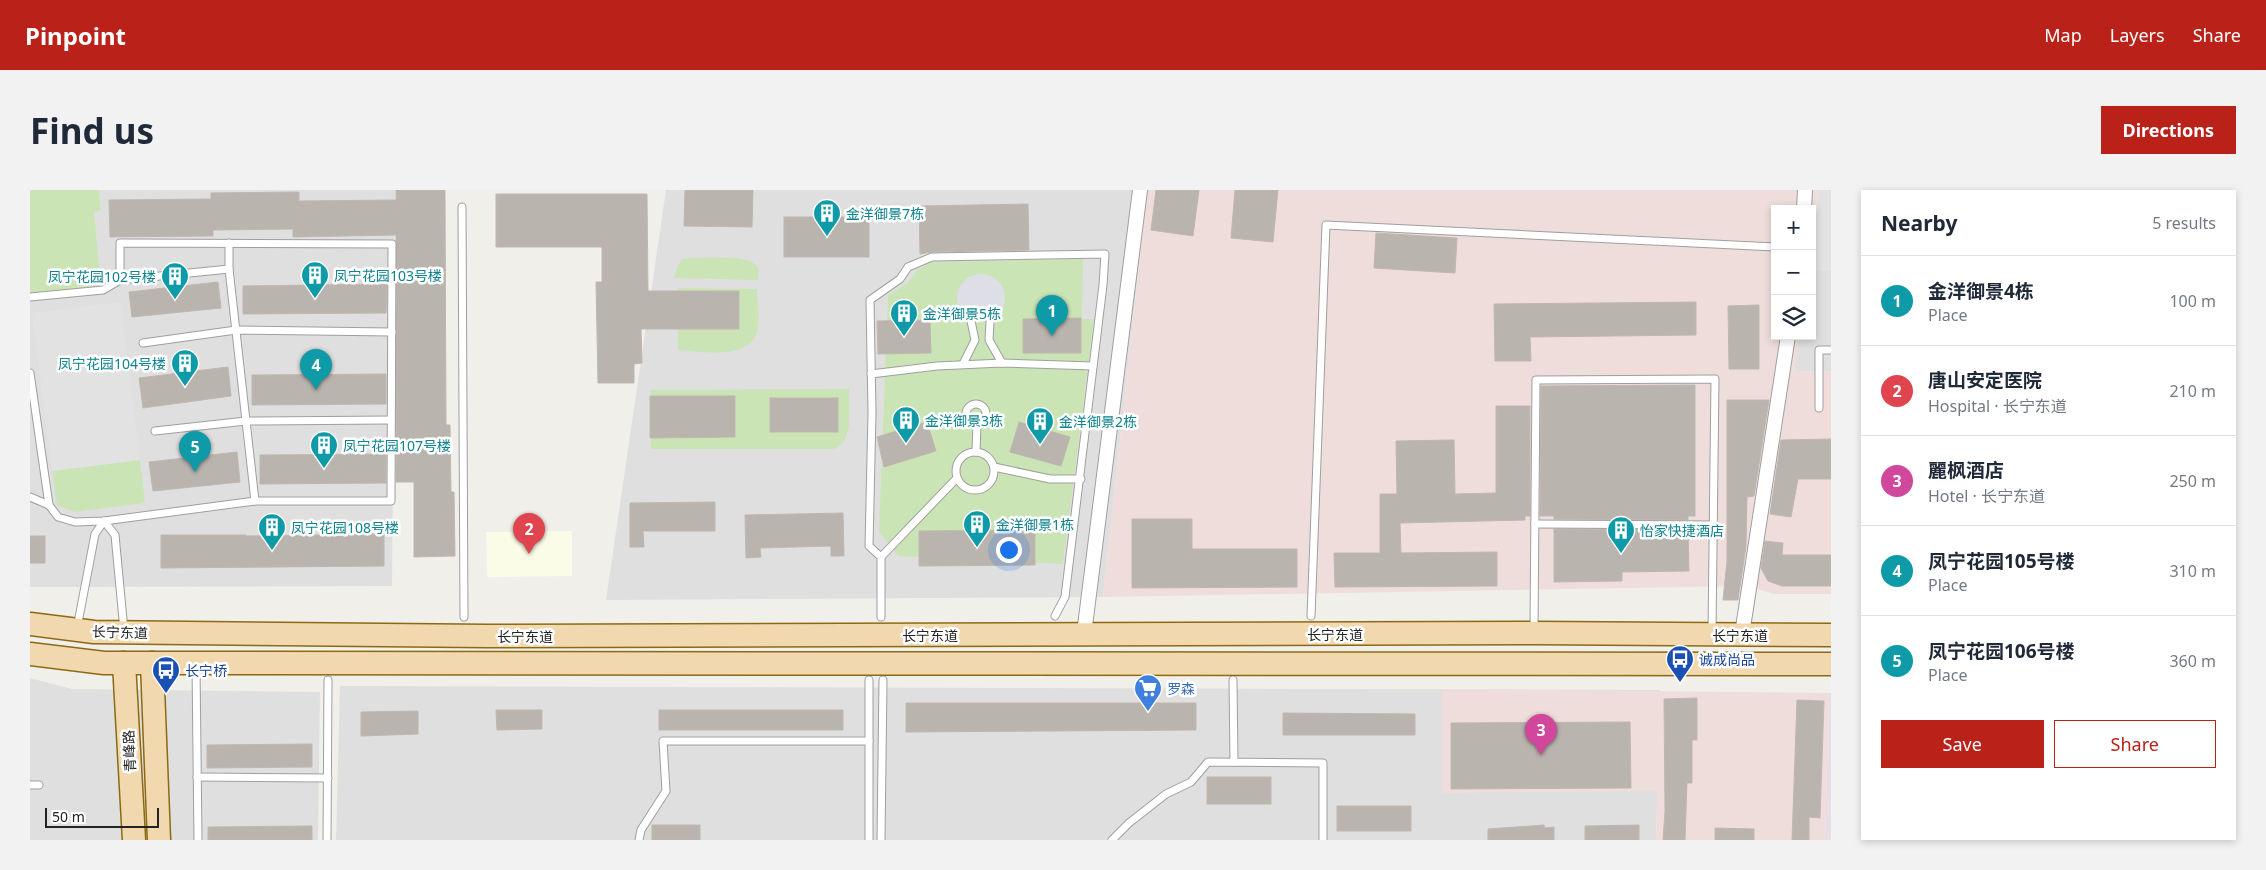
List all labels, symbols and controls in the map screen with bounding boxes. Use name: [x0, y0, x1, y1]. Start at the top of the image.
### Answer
text: Pinpoint: [25, 19, 126, 52]
text: Map: [2044, 23, 2082, 47]
text: Layers: [2110, 23, 2165, 47]
text: Share: [2193, 23, 2241, 47]
button: Directions: [2101, 106, 2236, 154]
text: Find us: [30, 107, 154, 154]
building icon: 金洋御景7栋: [812, 198, 842, 237]
place label: 金洋御景7栋: [846, 204, 924, 223]
map controls: [1771, 205, 1816, 340]
button: +: [1771, 205, 1816, 250]
text: Nearby: [1881, 209, 1957, 237]
text: 5 results: [2152, 212, 2216, 234]
button: −: [1771, 250, 1816, 295]
building icon: 凤宁花园103号楼: [300, 260, 330, 299]
building icon: 凤宁花园102号楼: [160, 261, 190, 300]
place label: 凤宁花园103号楼: [334, 266, 442, 285]
place label: 凤宁花园102号楼: [48, 267, 156, 286]
text: 金洋御景4栋: [1928, 278, 2034, 304]
text: 1: [1892, 290, 1902, 312]
text: 100 m: [2169, 290, 2216, 312]
pin: 1: [1036, 295, 1068, 336]
button: layers: [1771, 295, 1816, 340]
building icon: 金洋御景5栋: [889, 298, 919, 337]
place label: 金洋御景5栋: [923, 304, 1001, 323]
text: Place: [1928, 304, 1968, 326]
building icon: 凤宁花园104号楼: [170, 348, 200, 387]
pin: 4: [300, 349, 332, 390]
place label: 凤宁花园104号楼: [58, 354, 166, 373]
text: 唐山安定医院: [1928, 367, 2042, 393]
text: 2: [1892, 380, 1902, 402]
text: 210 m: [2169, 380, 2216, 402]
text: Hospital · 长宁东道: [1928, 395, 2067, 417]
building icon: 金洋御景3栋: [891, 405, 921, 444]
building icon: 金洋御景2栋: [1025, 406, 1055, 445]
place label: 金洋御景3栋: [925, 411, 1003, 430]
place label: 金洋御景2栋: [1059, 412, 1137, 431]
building icon: 凤宁花园107号楼: [309, 430, 339, 469]
pin: 5: [179, 431, 211, 472]
place label: 凤宁花园107号楼: [343, 436, 451, 455]
text: 麗枫酒店: [1928, 457, 2004, 483]
text: 3: [1892, 470, 1902, 492]
text: 250 m: [2169, 470, 2216, 492]
text: Hotel · 长宁东道: [1928, 485, 2045, 507]
building icon: 金洋御景1栋: [962, 509, 992, 548]
building icon: 凤宁花园108号楼: [257, 512, 287, 551]
pin: 2: [513, 513, 545, 554]
place label: 金洋御景1栋: [996, 515, 1074, 534]
building icon: 怡家快捷酒店: [1606, 515, 1636, 554]
place label: 凤宁花园108号楼: [291, 518, 399, 537]
place label: 怡家快捷酒店: [1640, 521, 1724, 540]
your location: [996, 537, 1022, 563]
text: 凤宁花园105号楼: [1928, 548, 2075, 574]
text: 4: [1892, 560, 1902, 582]
text: 310 m: [2169, 560, 2216, 582]
text: Place: [1928, 574, 1968, 596]
street label: 长宁东道: [92, 622, 148, 642]
street label: 长宁东道: [1307, 625, 1363, 644]
street label: 长宁东道: [902, 626, 958, 645]
street label: 长宁东道: [1712, 626, 1768, 645]
street label: 长宁东道: [497, 627, 553, 646]
text: 凤宁花园106号楼: [1928, 638, 2075, 664]
bus stop icon: 诚成尚品: [1665, 644, 1695, 683]
place label: 诚成尚品: [1699, 650, 1755, 669]
text: 5: [1892, 650, 1902, 672]
text: 360 m: [2169, 650, 2216, 672]
bus stop icon: 长宁桥: [151, 655, 181, 694]
place label: 长宁桥: [185, 661, 227, 680]
text: Place: [1928, 664, 1968, 686]
supermarket icon: 罗森: [1133, 673, 1163, 712]
place label: 罗森: [1167, 679, 1195, 698]
pin: 3: [1525, 714, 1557, 755]
button: Save: [1881, 720, 2044, 768]
button: Share: [2054, 720, 2216, 768]
street label: 青峰路: [118, 730, 140, 772]
scale bar: [45, 805, 159, 828]
text: 50 m: [52, 807, 85, 826]

